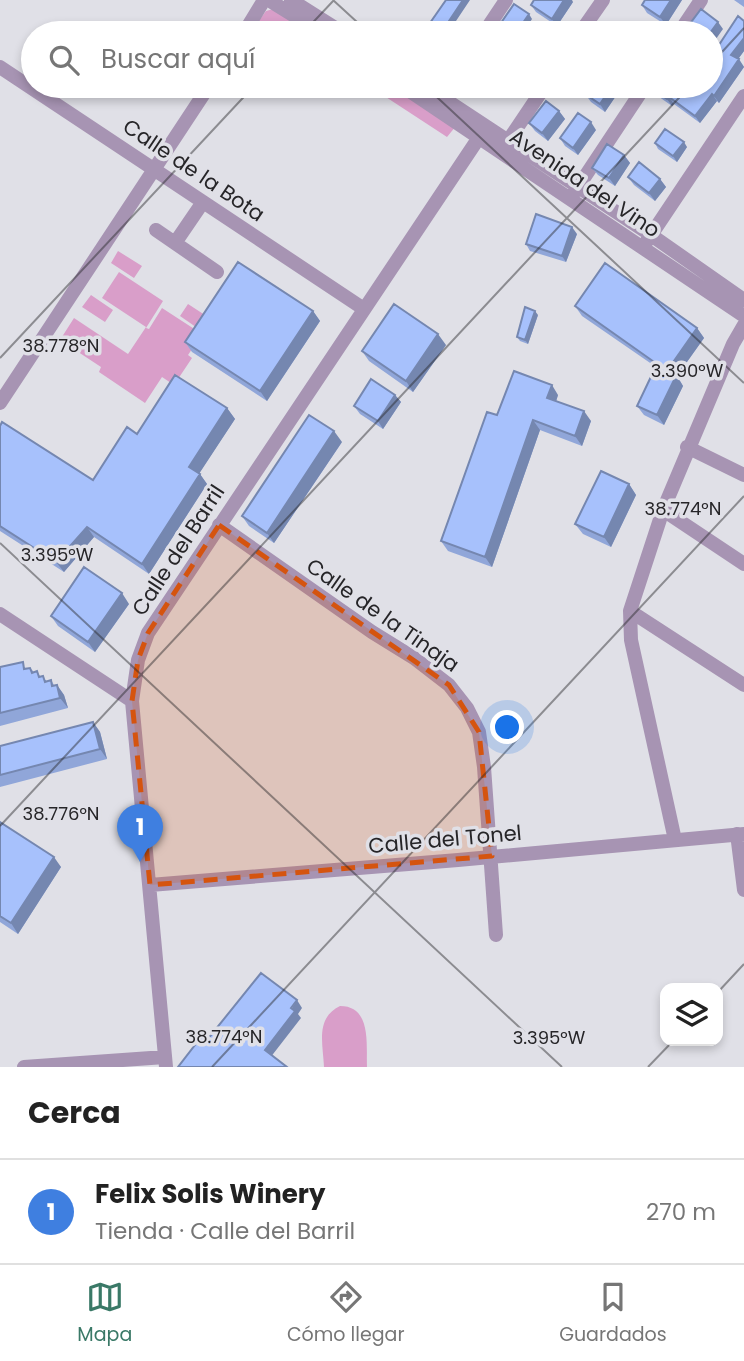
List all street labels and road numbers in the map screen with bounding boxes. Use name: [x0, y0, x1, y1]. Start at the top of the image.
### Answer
street label: Calle de la Bota: [117, 112, 271, 228]
street label: Avenida del Vino: [504, 122, 666, 244]
street label: Calle del Barril: [125, 479, 231, 621]
street label: Calle de la Tinaja: [301, 551, 465, 679]
street label: Calle del Tonel: [367, 818, 523, 860]

